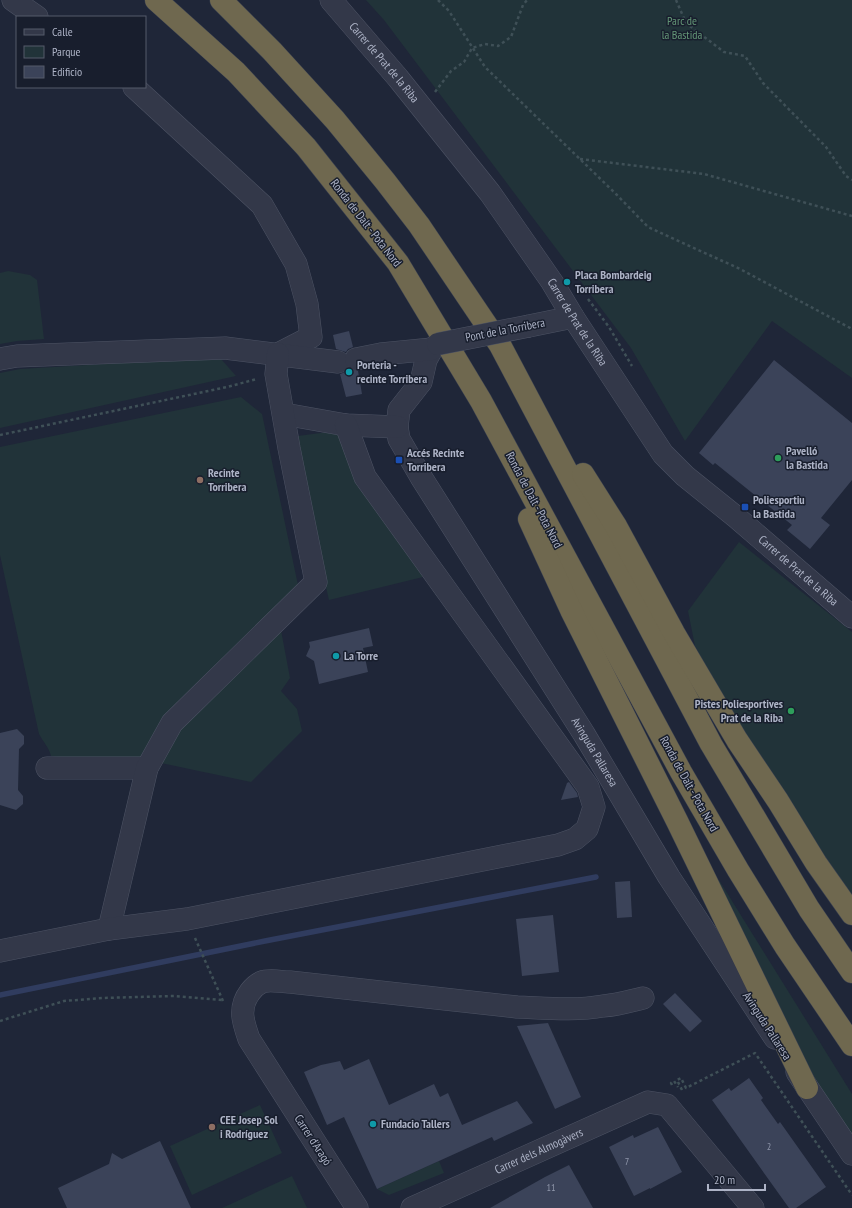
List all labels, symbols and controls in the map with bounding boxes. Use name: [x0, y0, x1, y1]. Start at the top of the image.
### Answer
park label: Parc de la Bastida: [662, 13, 702, 42]
legend: [16, 16, 146, 88]
street label: Carrer de Prat de la Riba: [346, 19, 423, 106]
text: Calle: [52, 24, 73, 39]
text: Parque: [52, 44, 81, 59]
text: Edificio: [52, 64, 82, 79]
street label: Ronda de Dalt - Pota Nord: [328, 176, 405, 269]
place label: Placa Bombardeig Torribera: [575, 267, 652, 296]
street label: Carrer de Prat de la Riba: [545, 275, 611, 369]
marker: Placa Bombardeig Torribera: [562, 277, 572, 287]
street label: Pont de la Torribera: [464, 314, 546, 345]
place label: Porteria - recinte Torribera: [357, 357, 427, 386]
marker: Porteria - recinte Torribera: [344, 367, 354, 377]
place label: Pavelló la Bastida: [786, 443, 828, 472]
place label: Accés Recinte Torribera: [406, 445, 464, 474]
street label: Ronda de Dalt - Pota Nord: [503, 449, 566, 550]
marker: Pavelló la Bastida: [773, 453, 783, 463]
marker: Accés Recinte Torribera: [394, 455, 404, 465]
place label: Recinte Torribera: [208, 465, 246, 494]
marker: Recinte Torribera: [195, 475, 205, 485]
place label: Poliesportiu la Bastida: [753, 492, 805, 521]
marker: Poliesportiu la Bastida: [740, 502, 750, 512]
street label: Carrer de Prat de la Riba: [756, 532, 842, 609]
place label: La Torre: [344, 648, 378, 663]
marker: La Torre: [331, 651, 341, 661]
place label: Pistes Poliesportives Prat de la Riba: [695, 696, 783, 725]
marker: Pistes Poliesportives Prat de la Riba: [786, 706, 796, 716]
street label: Avinguda Pallaresa: [568, 714, 622, 789]
street label: Ronda de Dalt - Pota Nord: [657, 733, 722, 834]
street label: Avinguda Pallaresa: [740, 989, 795, 1063]
street label: Carrer d'Aragó: [291, 1111, 335, 1168]
place label: CEE Josep Sol i Rodríguez: [220, 1112, 278, 1141]
place label: Fundacio Tallers: [381, 1116, 450, 1131]
marker: Fundacio Tallers: [368, 1119, 378, 1129]
marker: CEE Josep Sol i Rodríguez: [207, 1122, 217, 1132]
street label: Carrer dels Almogàvers: [492, 1124, 585, 1177]
house number: 2: [767, 1140, 771, 1153]
house number: 7: [625, 1155, 629, 1168]
scale bar: [708, 1166, 765, 1192]
text: 20 m: [714, 1172, 735, 1187]
house number: 11: [547, 1181, 556, 1194]

